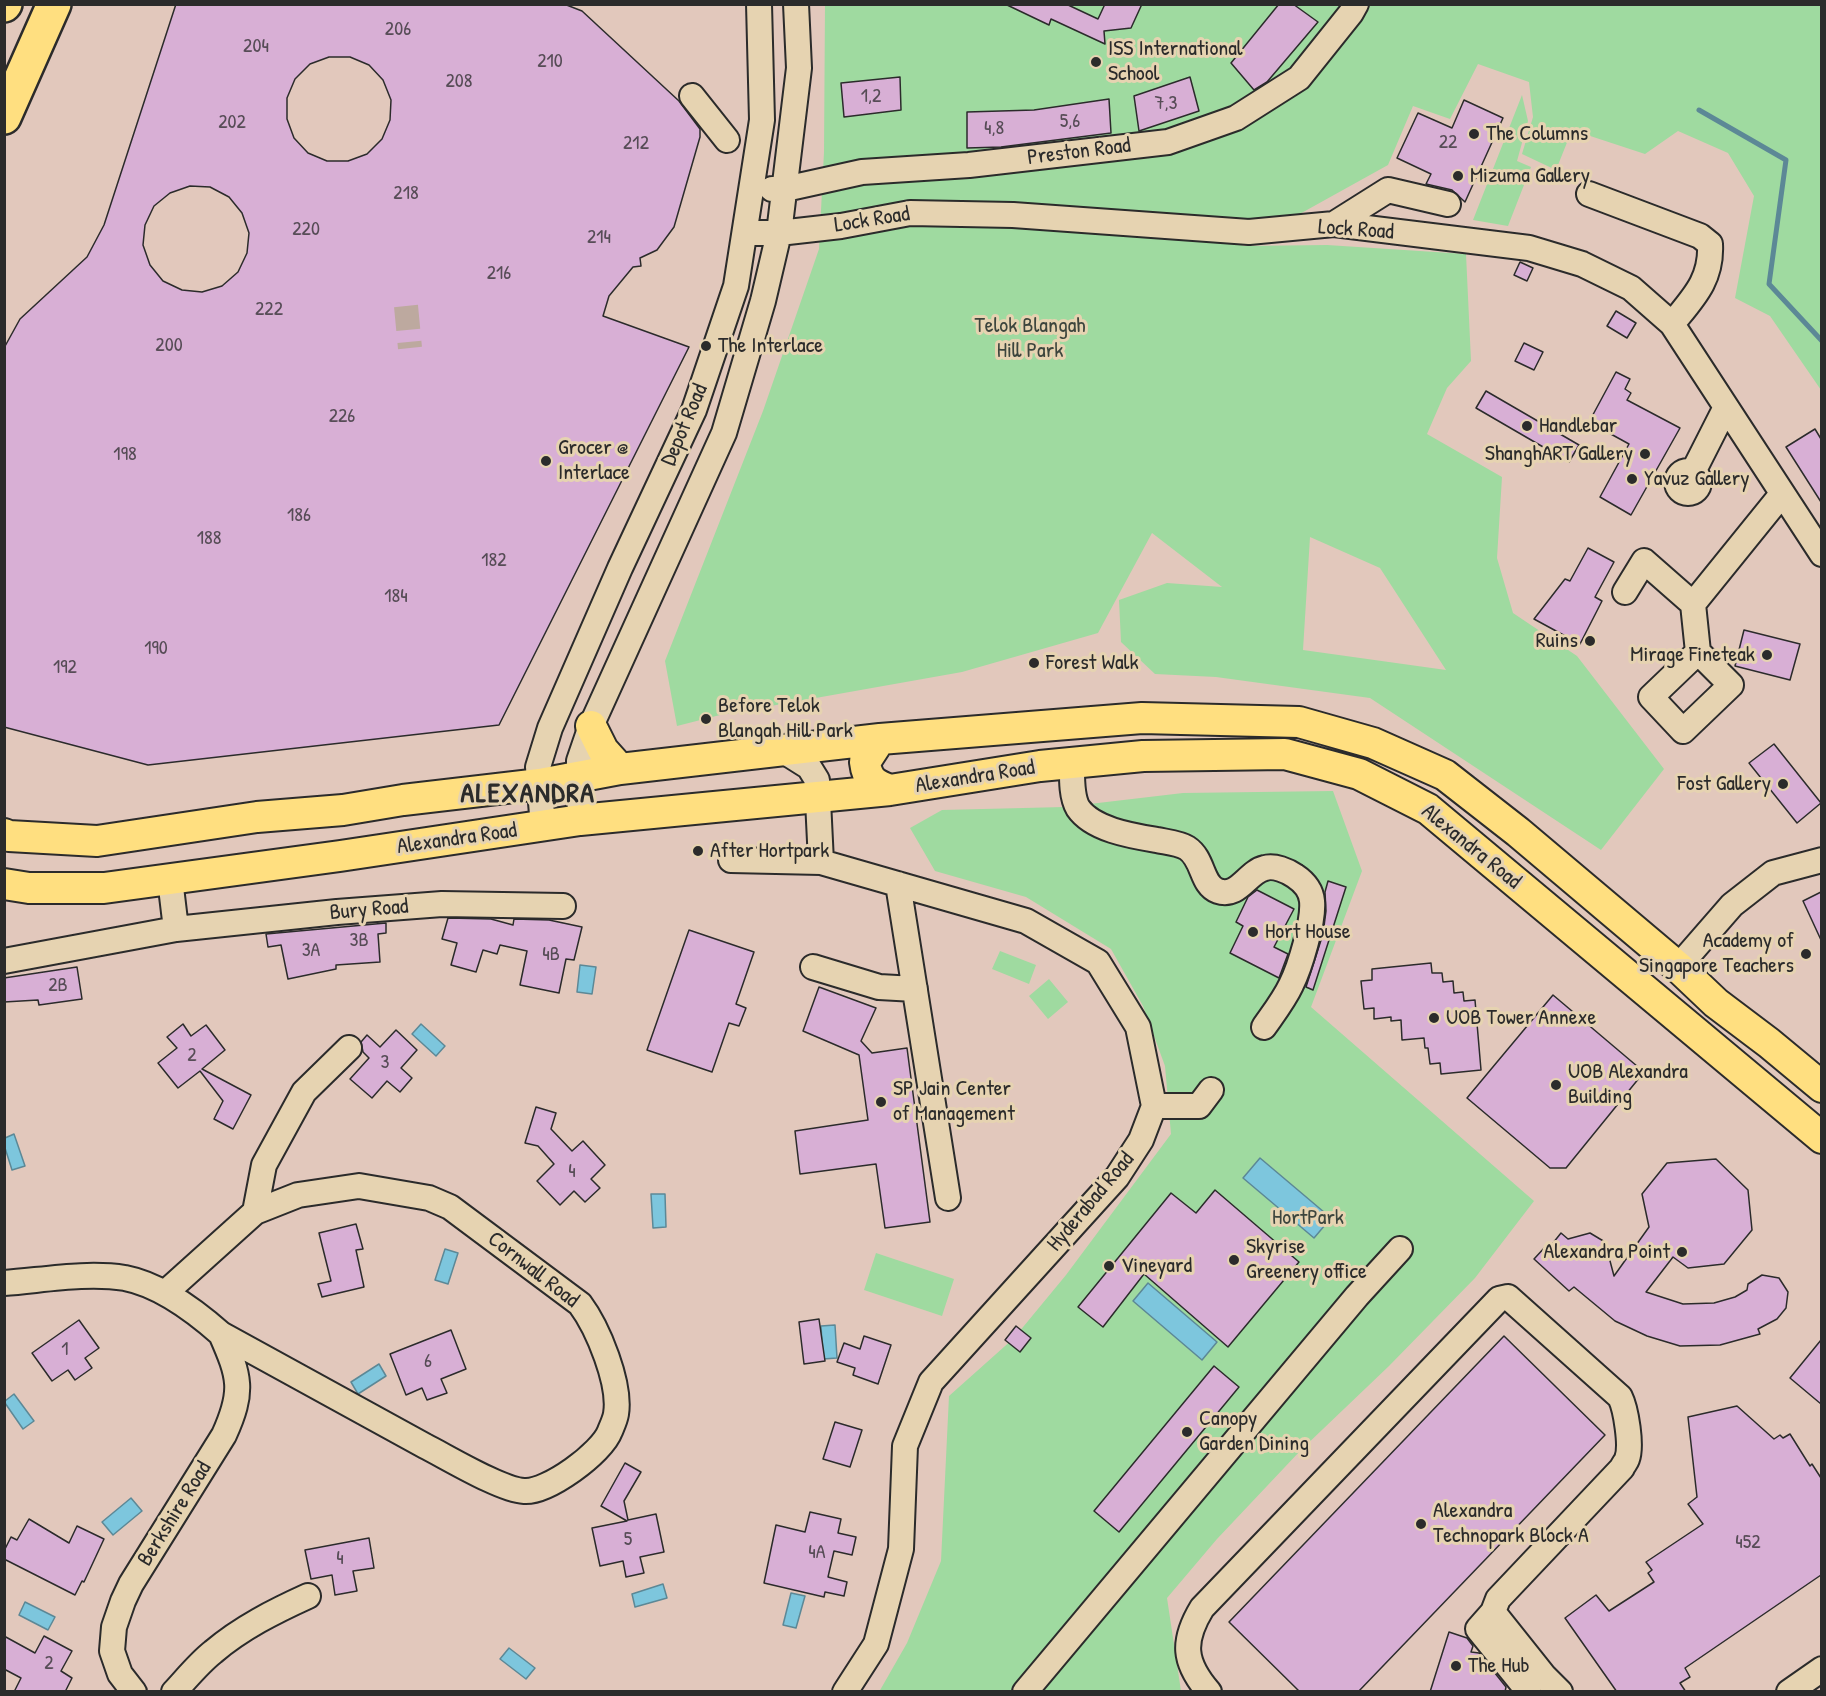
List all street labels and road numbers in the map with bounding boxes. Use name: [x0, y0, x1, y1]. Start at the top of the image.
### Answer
street label: Preston Road: [1026, 133, 1132, 171]
street label: Lock Road: [832, 201, 912, 239]
street label: Lock Road: [1317, 214, 1395, 246]
street label: Depot Road: [656, 380, 714, 470]
street label: Alexandra Road: [913, 755, 1037, 799]
street label: Alexandra Road: [1416, 799, 1526, 895]
street label: Alexandra Road: [395, 818, 519, 860]
street label: Bury Road: [329, 893, 409, 927]
street label: Hyderabad Road: [1042, 1147, 1140, 1257]
street label: Cornwall Road: [482, 1226, 584, 1314]
street label: Berkshire Road: [132, 1457, 218, 1571]

